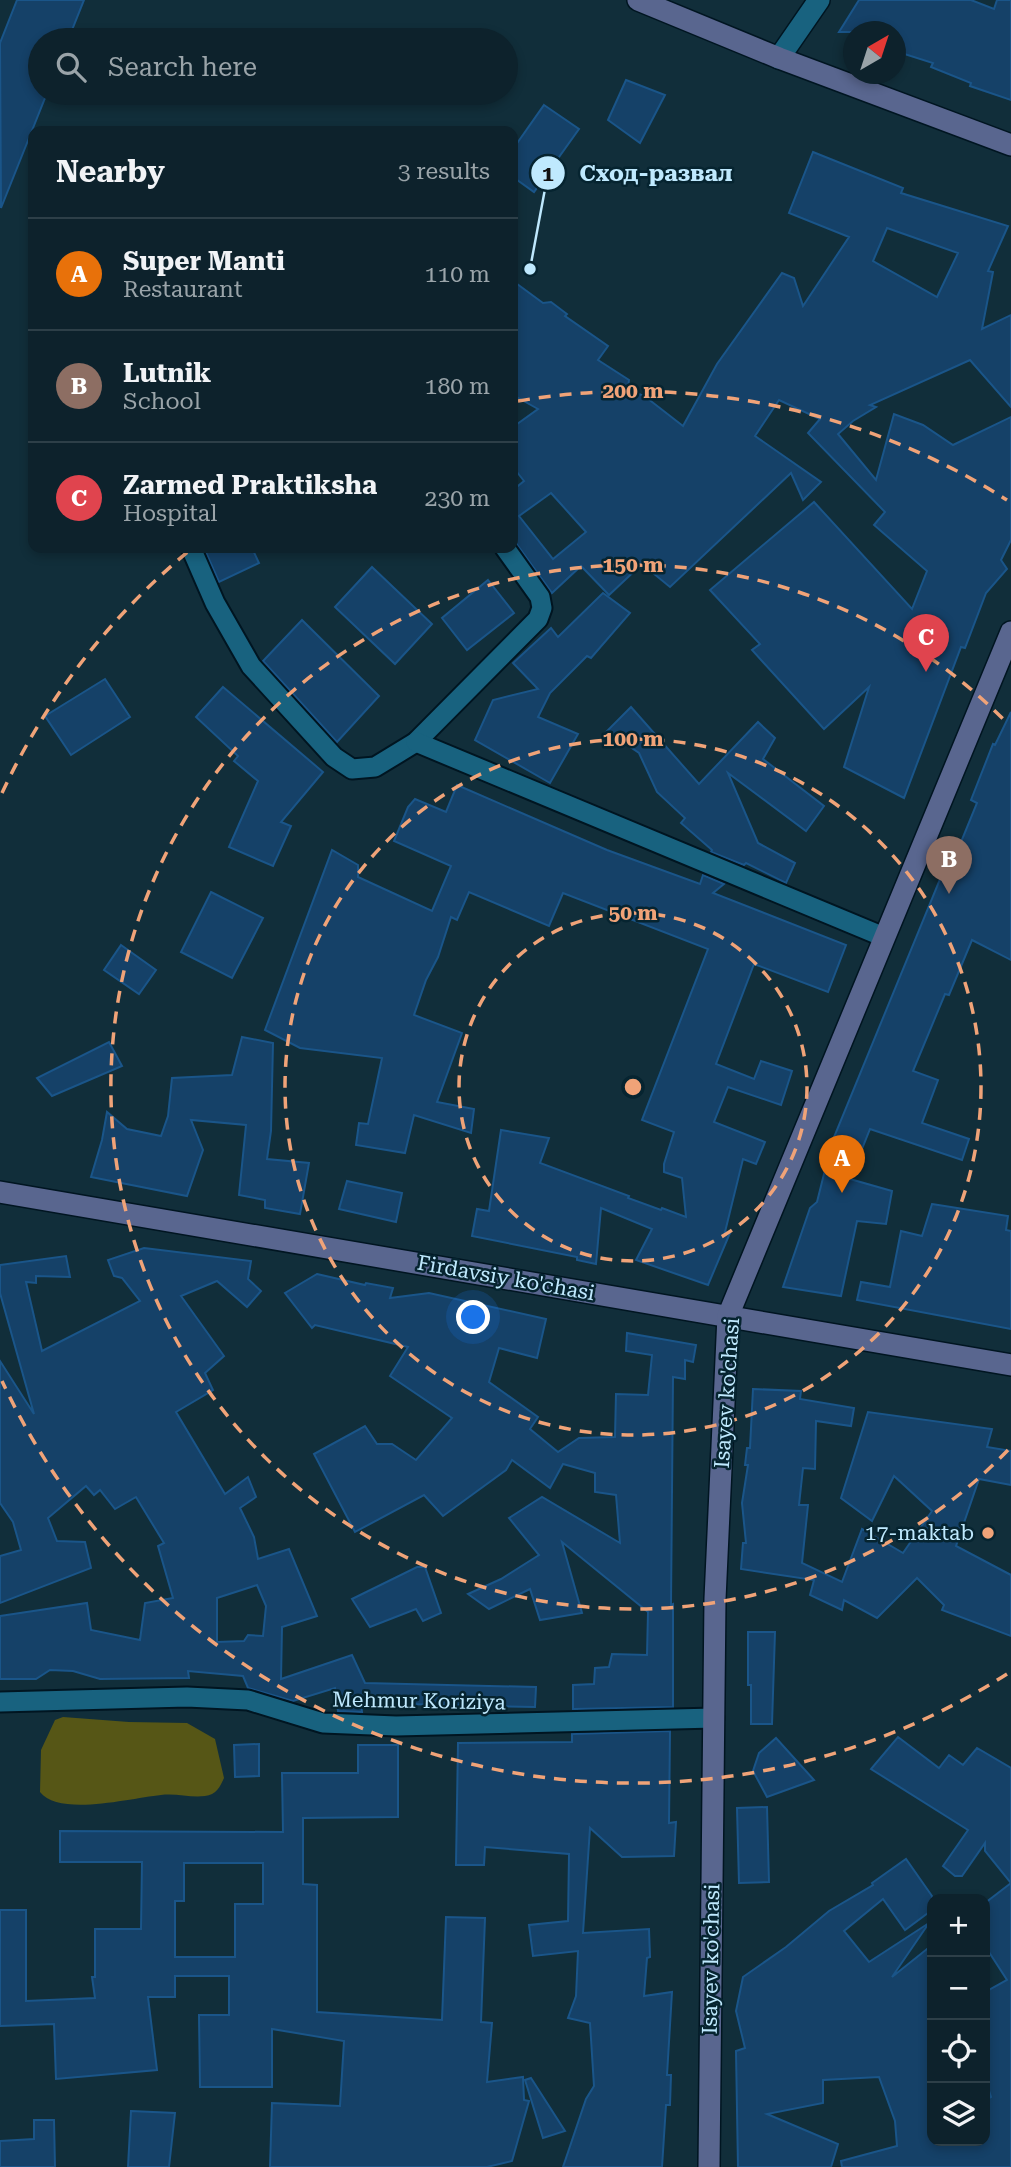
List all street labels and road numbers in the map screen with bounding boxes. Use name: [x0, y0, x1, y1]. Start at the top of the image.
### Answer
street label: Firdavsiy ko'chasi: [415, 1251, 597, 1305]
street label: Isayev ko'chasi: [710, 1317, 744, 1469]
street label: Mehmur Koriziya: [332, 1687, 507, 1715]
street label: Isayev ko'chasi: [698, 1883, 724, 2035]

